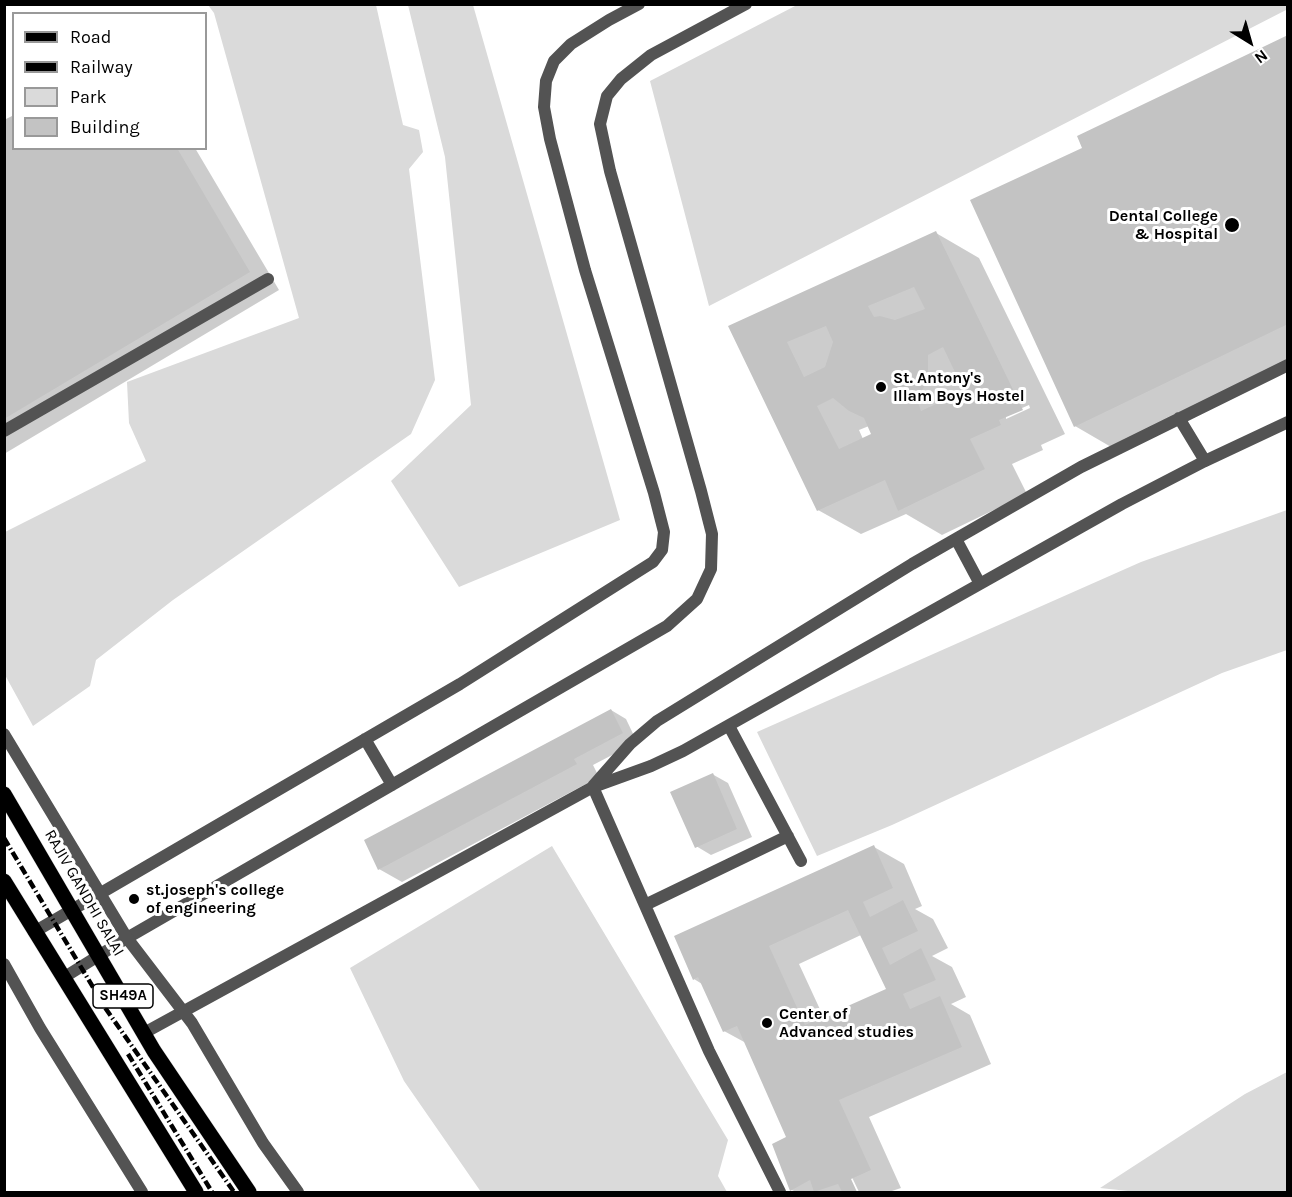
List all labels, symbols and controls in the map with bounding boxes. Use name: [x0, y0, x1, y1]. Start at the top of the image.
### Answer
legend: [12, 12, 207, 150]
north arrow: [1220, 12, 1280, 72]
text: Road: [70, 26, 111, 48]
text: N: [1251, 46, 1271, 68]
text: Railway: [70, 56, 133, 78]
text: Park: [70, 86, 107, 108]
text: Building: [70, 116, 140, 138]
place label: Dental College & Hospital: [1109, 206, 1218, 244]
marker: Dental College & Hospital: [1223, 216, 1241, 234]
place label: St. Antony's Illam Boys Hostel: [893, 368, 1025, 406]
marker: St. Antony's Illam Boys Hostel: [874, 380, 888, 394]
street label: RAJIV GANDHI SALAI: [40, 826, 128, 960]
place label: st.joseph's college of engineering: [146, 880, 284, 918]
marker: st.joseph's college of engineering: [127, 892, 141, 906]
road number: SH49A: [93, 984, 153, 1008]
place label: Center of Advanced studies: [779, 1004, 914, 1042]
marker: Center of Advanced studies: [760, 1016, 774, 1030]

